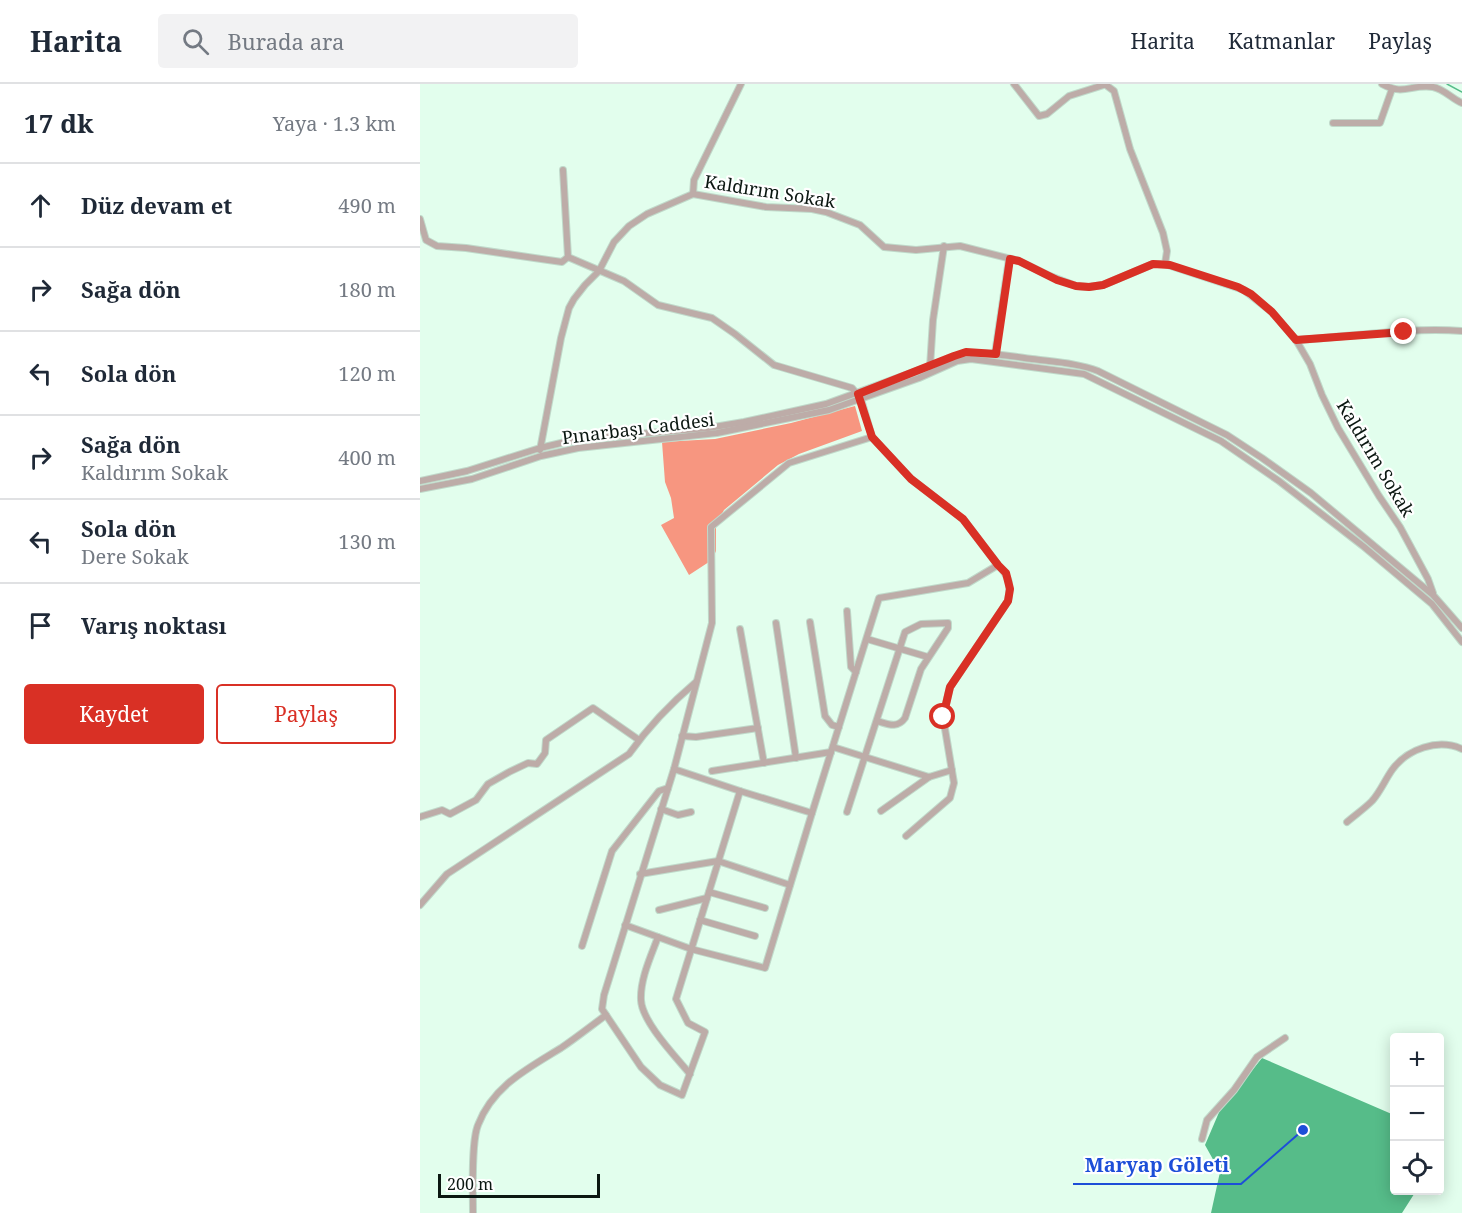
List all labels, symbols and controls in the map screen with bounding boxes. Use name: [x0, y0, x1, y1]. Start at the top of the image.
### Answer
search box: [158, 14, 578, 68]
text: Harita: [30, 22, 122, 60]
icon: search: [179, 25, 212, 58]
text: Burada ara: [227, 26, 344, 56]
text: Harita: [1131, 27, 1195, 55]
text: Katmanlar: [1228, 27, 1335, 55]
text: Paylaş: [1368, 27, 1432, 55]
text: 17 dk: [24, 105, 94, 141]
text: Yaya · 1.3 km: [273, 110, 396, 137]
street label: Kaldırım Sokak: [703, 169, 838, 213]
icon: ahead: [24, 189, 57, 222]
text: Düz devam et: [81, 190, 232, 220]
text: 490 m: [338, 192, 396, 219]
icon: right: [24, 273, 57, 306]
text: Sağa dön: [81, 274, 181, 304]
text: 180 m: [338, 276, 396, 303]
route end: [1390, 318, 1416, 344]
icon: left: [24, 357, 57, 390]
text: Sola dön: [81, 358, 176, 388]
text: 120 m: [338, 360, 396, 387]
street label: Kaldırım Sokak: [1332, 395, 1421, 521]
street label: Pınarbaşı Caddesi: [560, 407, 716, 449]
text: Sağa dön: [81, 429, 181, 459]
icon: right: [24, 441, 57, 474]
text: 400 m: [338, 444, 396, 471]
text: Kaldırım Sokak: [81, 459, 228, 486]
text: Sola dön: [81, 513, 176, 543]
icon: left: [24, 525, 57, 558]
text: 130 m: [338, 528, 396, 555]
text: Dere Sokak: [81, 543, 189, 570]
icon: arrive: [24, 609, 57, 642]
text: Varış noktası: [81, 610, 226, 640]
button: Kaydet: [24, 684, 204, 744]
button: Paylaş: [216, 684, 396, 744]
route start: [929, 703, 955, 729]
map controls: [1390, 1033, 1444, 1195]
button: +: [1390, 1033, 1444, 1087]
button: −: [1390, 1087, 1444, 1141]
button: locate: [1390, 1141, 1444, 1195]
callout: Maryap Göleti: [1073, 1146, 1241, 1184]
text: Maryap Göleti: [1085, 1151, 1229, 1178]
scale bar: [438, 1171, 600, 1198]
text: 200 m: [447, 1173, 493, 1195]

